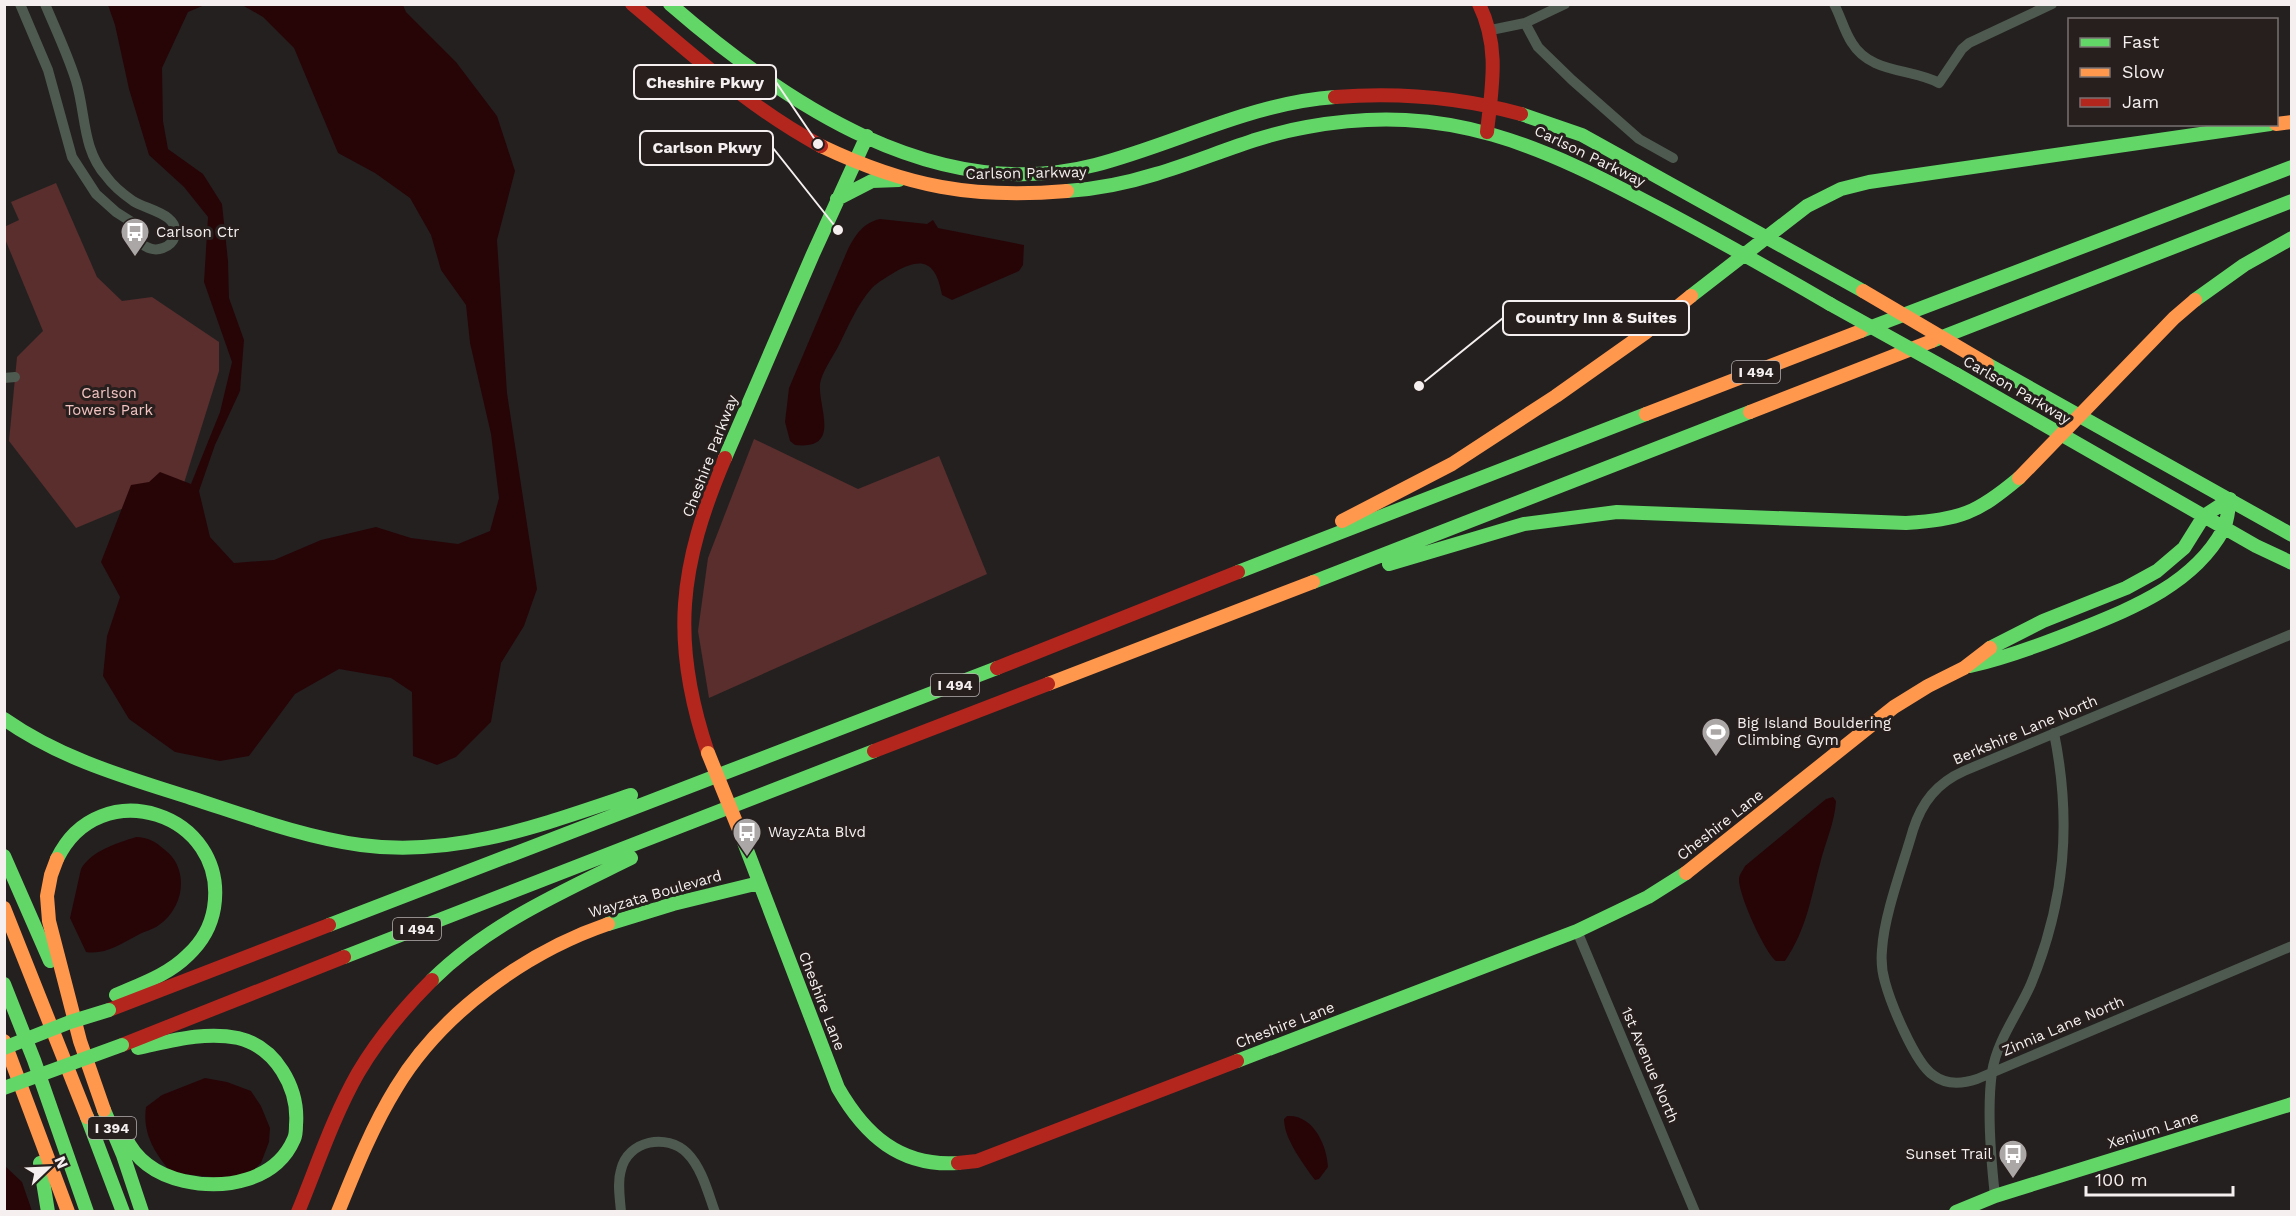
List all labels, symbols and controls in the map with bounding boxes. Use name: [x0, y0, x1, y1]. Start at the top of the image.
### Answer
legend: [2068, 18, 2278, 126]
text: Fast: [2122, 31, 2160, 52]
text: Slow: [2122, 61, 2165, 82]
callout: Cheshire Pkwy: [634, 65, 776, 99]
text: Cheshire Pkwy: [646, 73, 765, 92]
text: Jam: [2122, 91, 2159, 112]
street label: Carlson Parkway: [1532, 121, 1649, 191]
callout: Carlson Pkwy: [640, 131, 773, 165]
text: Carlson Pkwy: [653, 138, 762, 157]
street label: Carlson Parkway: [965, 163, 1087, 183]
bus stop icon: Carlson Ctr: [119, 216, 151, 258]
place label: Carlson Ctr: [156, 223, 240, 241]
callout: Country Inn & Suites: [1503, 301, 1689, 335]
text: Country Inn & Suites: [1515, 308, 1677, 327]
street label: Carlson Parkway: [1960, 352, 2074, 428]
road number: I 494: [1732, 361, 1780, 383]
park label: Carlson Towers Park: [65, 384, 154, 419]
street label: Cheshire Parkway: [678, 392, 742, 520]
road number: I 494: [931, 674, 979, 696]
street label: Berkshire Lane North: [1950, 691, 2100, 769]
place label: Big Island Bouldering Climbing Gym: [1737, 714, 1891, 749]
sports icon: Big Island Bouldering Climbing Gym: [1700, 716, 1732, 758]
street label: Cheshire Lane: [1673, 786, 1767, 864]
bus stop icon: WayzAta Blvd: [731, 816, 763, 858]
place label: WayzAta Blvd: [768, 823, 866, 841]
street label: Wayzata Boulevard: [586, 866, 724, 922]
road number: I 494: [393, 918, 441, 940]
street label: Cheshire Lane: [795, 949, 849, 1053]
street label: Zinnia Lane North: [1999, 992, 2127, 1060]
street label: Cheshire Lane: [1233, 998, 1337, 1052]
street label: 1st Avenue North: [1618, 1004, 1682, 1126]
street label: Xenium Lane: [2105, 1108, 2201, 1152]
road number: I 394: [88, 1117, 136, 1139]
north arrow: [18, 1138, 78, 1198]
bus stop icon: Sunset Trail: [1997, 1138, 2029, 1180]
place label: Sunset Trail: [1906, 1145, 1992, 1163]
text: N: [50, 1153, 72, 1172]
scale bar: [2086, 1159, 2233, 1197]
text: 100 m: [2095, 1169, 2148, 1190]

